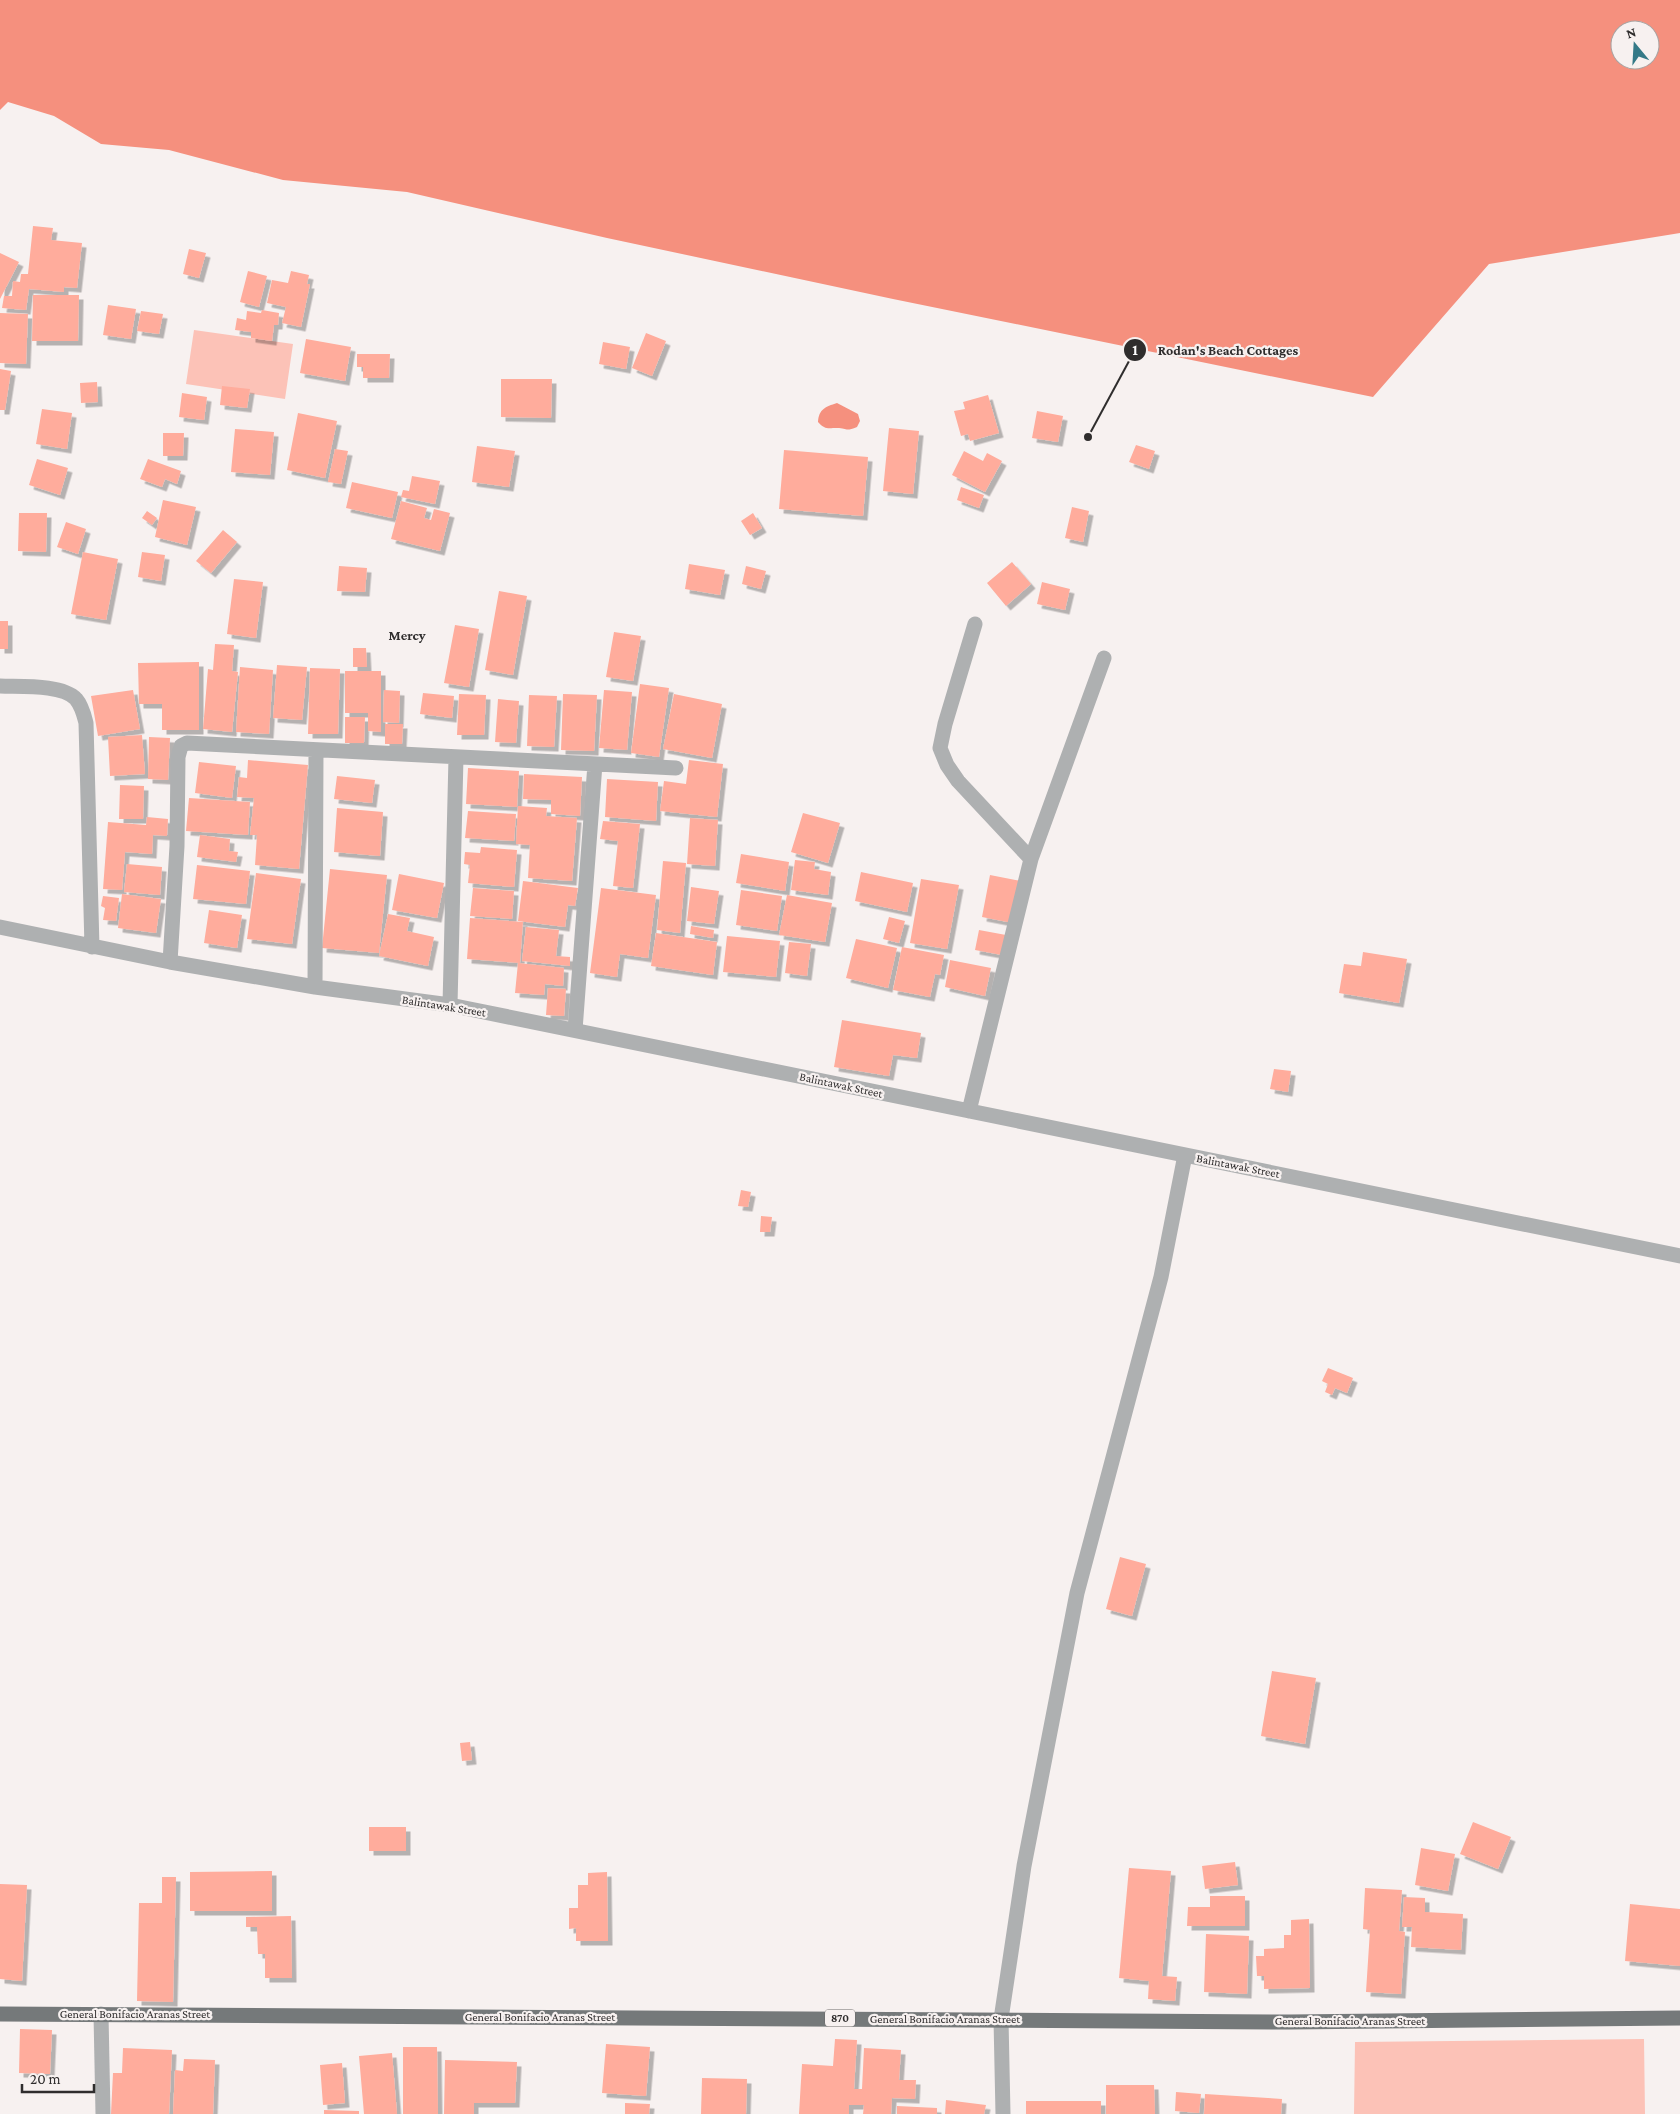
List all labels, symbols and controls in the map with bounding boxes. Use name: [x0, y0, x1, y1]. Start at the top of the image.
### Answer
north arrow: [1610, 20, 1660, 70]
text: N: [1624, 23, 1638, 42]
callout: Rodan's Beach Cottages: [1123, 335, 1308, 364]
text: 1: [1132, 342, 1138, 358]
text: Rodan's Beach Cottages: [1158, 342, 1299, 358]
district label: Mercy: [388, 627, 426, 643]
street label: Balintawak Street: [401, 992, 488, 1020]
street label: Balintawak Street: [798, 1069, 885, 1101]
street label: Balintawak Street: [1195, 1151, 1282, 1181]
street label: General Bonifacio Aranas Street: [60, 2007, 211, 2021]
street label: General Bonifacio Aranas Street: [465, 2010, 616, 2024]
road number: 870: [825, 2010, 855, 2026]
street label: General Bonifacio Aranas Street: [870, 2012, 1021, 2026]
street label: General Bonifacio Aranas Street: [1275, 2014, 1426, 2028]
scale bar: [22, 2062, 95, 2094]
text: 20 m: [30, 2071, 61, 2087]

